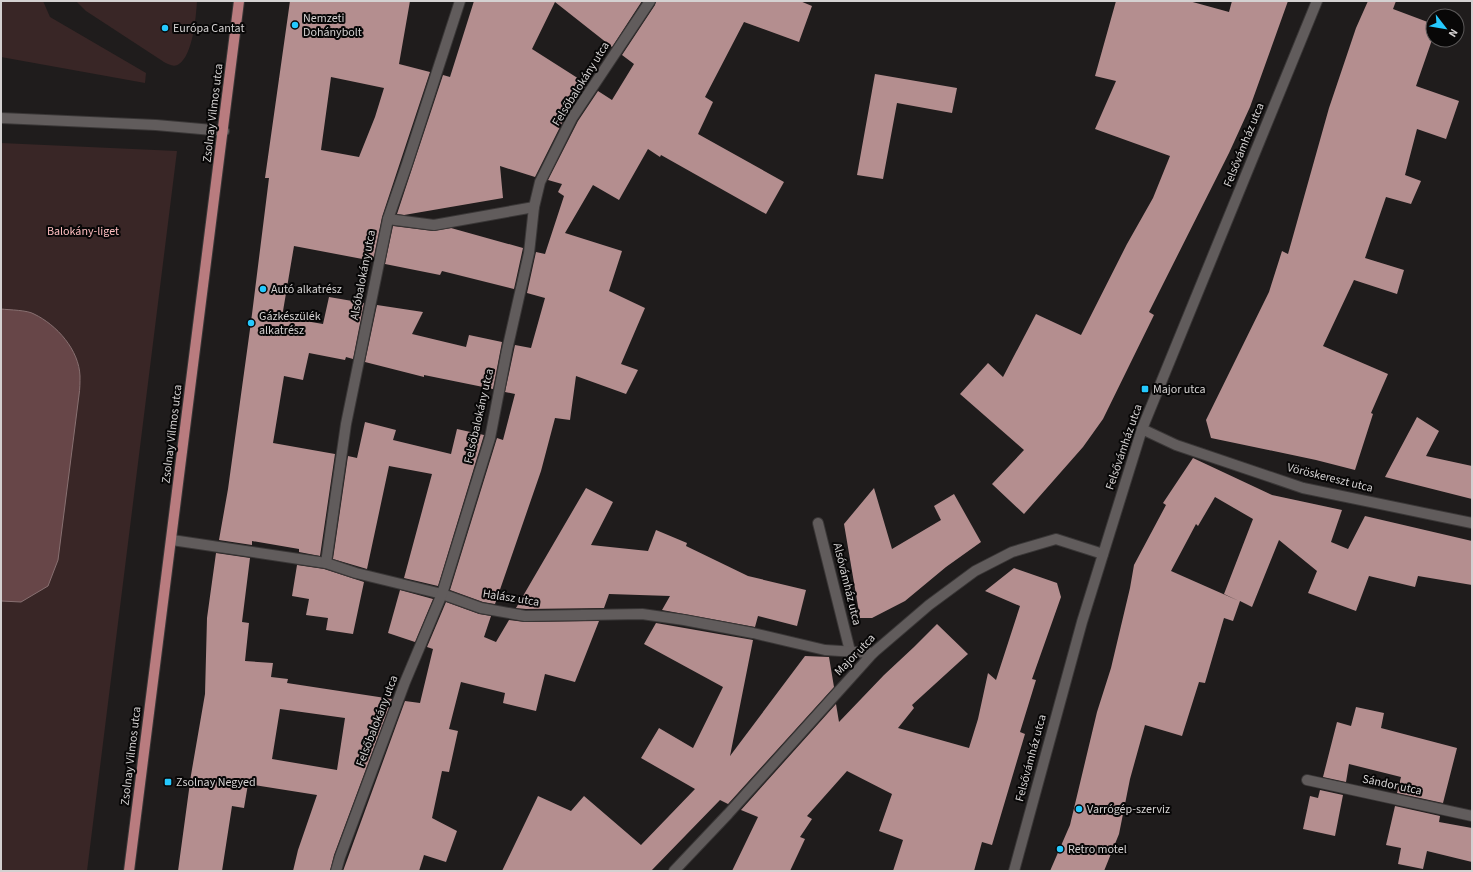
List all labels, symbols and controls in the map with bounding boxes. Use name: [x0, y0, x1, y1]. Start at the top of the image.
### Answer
north arrow: [1425, 8, 1465, 48]
place label: Nemzeti Dohánybolt: [303, 10, 362, 41]
place label: Európa Cantat: [173, 20, 245, 37]
marker: Nemzeti Dohánybolt: [290, 20, 300, 30]
marker: Európa Cantat: [160, 23, 170, 33]
text: N: [1445, 26, 1461, 40]
street label: Felsőbalokány utca: [548, 39, 614, 129]
street label: Zsolnay Vilmos utca: [198, 63, 228, 163]
street label: Felsővámház utca: [1219, 100, 1269, 190]
park label: Balokány-liget: [47, 223, 119, 240]
street label: Alsóbalokány utca: [346, 228, 380, 322]
place label: Autó alkatrész: [271, 281, 342, 298]
marker: Autó alkatrész: [258, 284, 268, 294]
place label: Gázkészülék alkatrész: [259, 308, 321, 339]
marker: Gázkészülék alkatrész: [246, 318, 256, 328]
street label: Felsőbalokány utca: [460, 367, 498, 465]
place label: Major utca: [1153, 381, 1206, 398]
street label: Zsolnay Vilmos utca: [157, 384, 187, 484]
marker: Major utca: [1140, 384, 1150, 394]
street label: Felsővámház utca: [1101, 402, 1147, 492]
street label: Vöröskereszt utca: [1285, 459, 1375, 497]
street label: Alsóvámház utca: [829, 541, 865, 627]
street label: Halász utca: [481, 585, 541, 611]
street label: Major utca: [831, 630, 879, 680]
street label: Felsőbalokány utca: [352, 673, 402, 769]
street label: Zsolnay Vilmos utca: [116, 706, 146, 806]
street label: Felsővámház utca: [1011, 713, 1051, 803]
street label: Sándor utca: [1361, 770, 1423, 800]
place label: Zsolnay Negyed: [176, 774, 256, 791]
marker: Zsolnay Negyed: [163, 777, 173, 787]
place label: Varrógép-szerviz: [1087, 801, 1170, 818]
marker: Varrógép-szerviz: [1074, 804, 1084, 814]
place label: Retro motel: [1068, 841, 1127, 858]
marker: Retro motel: [1055, 844, 1065, 854]

